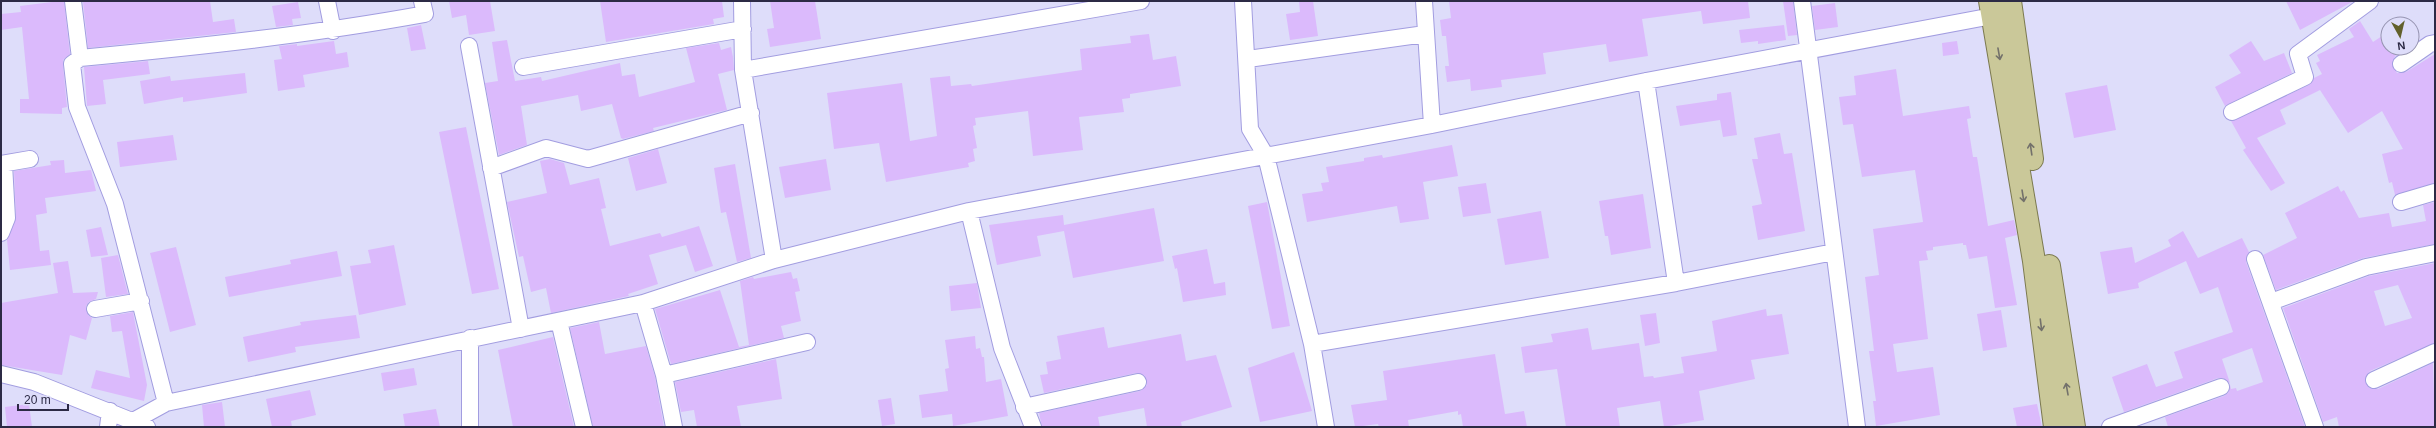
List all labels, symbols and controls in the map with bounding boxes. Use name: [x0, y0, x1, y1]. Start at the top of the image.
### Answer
north arrow: [2380, 16, 2420, 56]
text: N: [2397, 39, 2406, 52]
one-way arrow: [1995, 47, 2003, 60]
one-way arrow: [2026, 143, 2034, 156]
one-way arrow: [2019, 189, 2027, 202]
one-way arrow: [2037, 318, 2045, 331]
one-way arrow: [2063, 382, 2071, 395]
scale bar: [18, 386, 68, 412]
text: 20 m: [24, 393, 51, 407]

